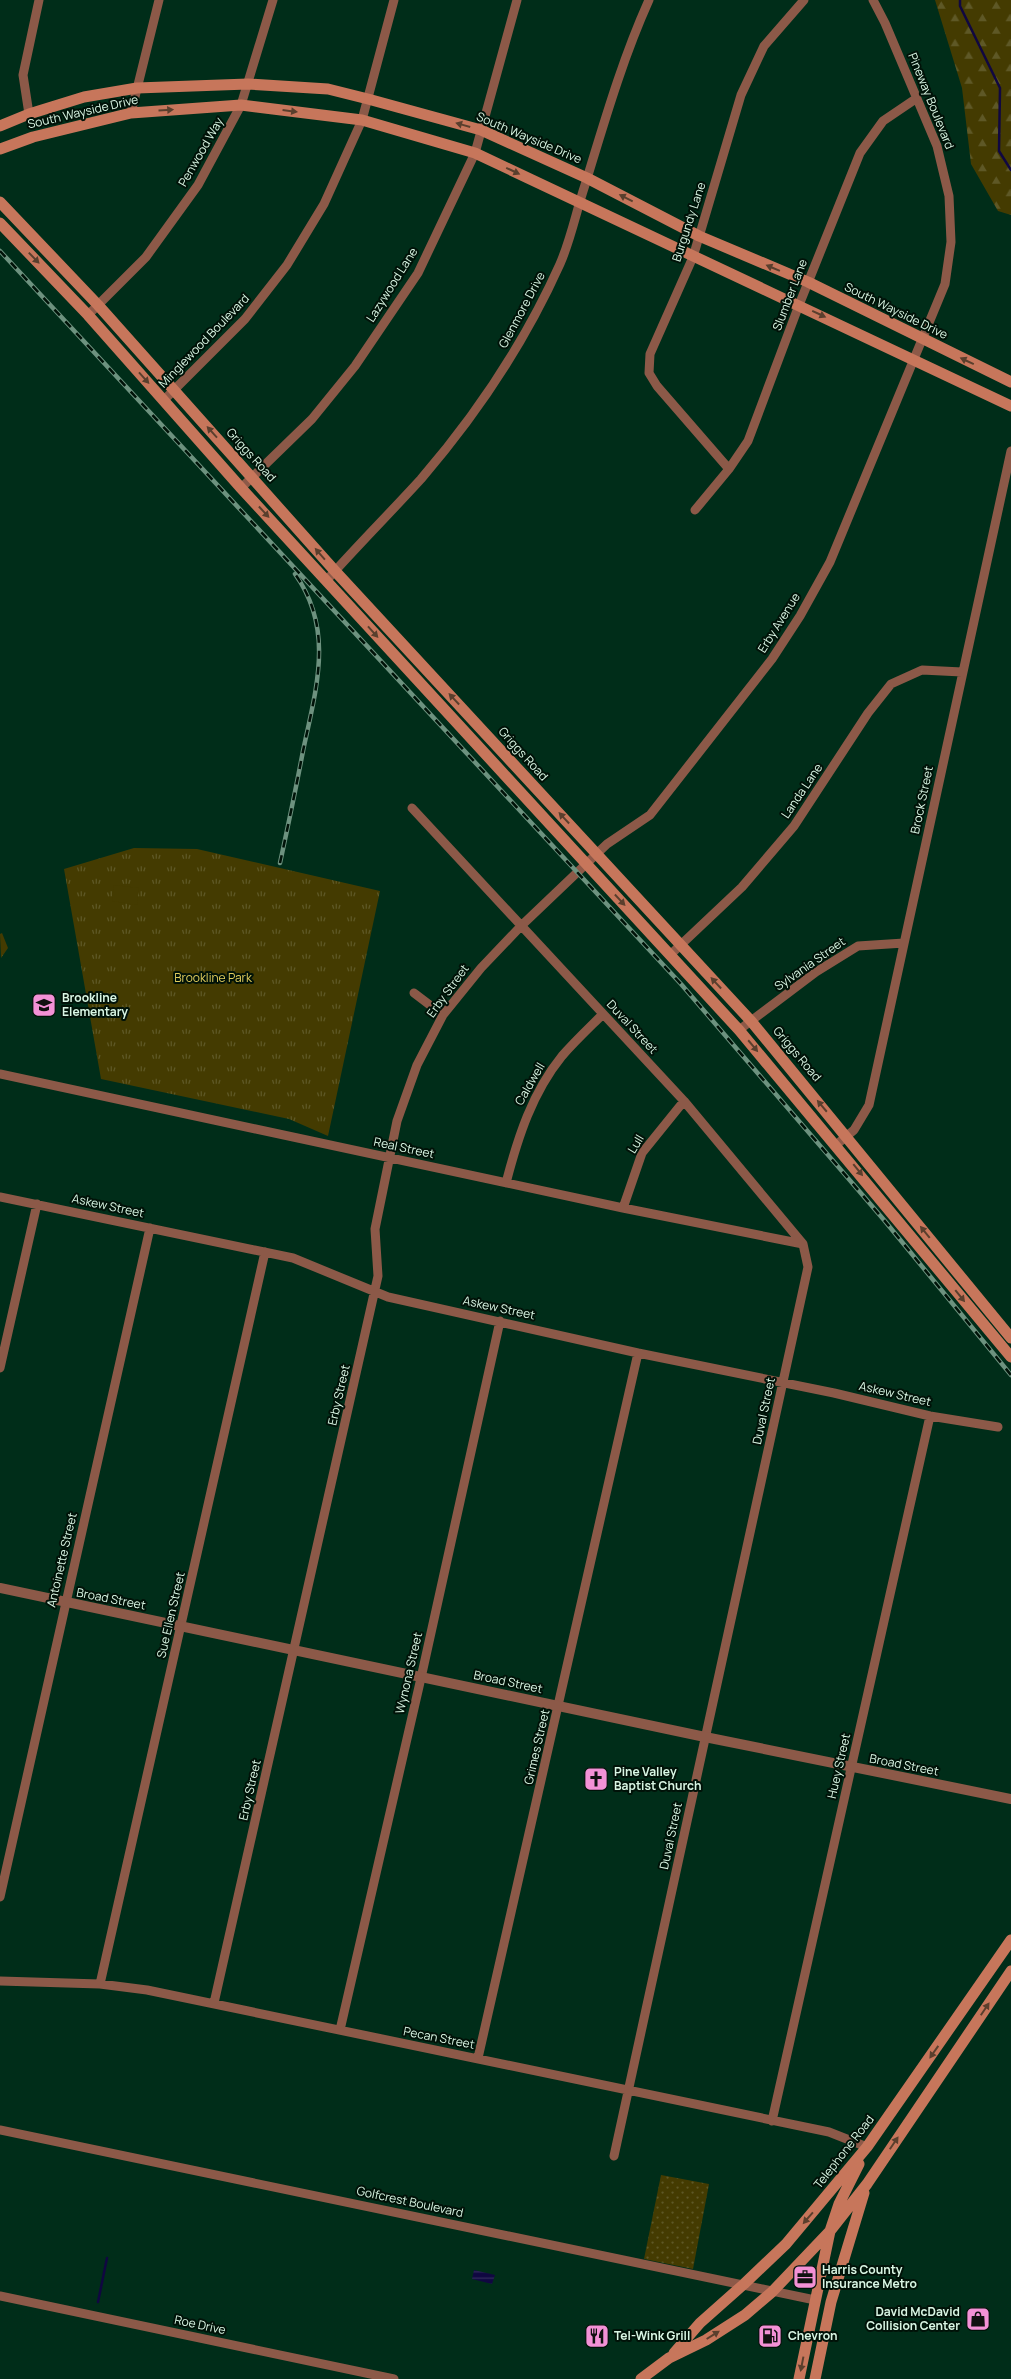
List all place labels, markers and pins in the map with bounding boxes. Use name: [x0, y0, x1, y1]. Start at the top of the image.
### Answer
place label: Brookline Elementary: [62, 989, 128, 1020]
school or university icon: Brookline Elementary: [31, 992, 57, 1018]
place label: Pine Valley Baptist Church: [614, 1763, 702, 1794]
church icon: Pine Valley Baptist Church: [583, 1766, 609, 1792]
place label: Harris County Insurance Metro: [822, 2261, 917, 2292]
office icon: Harris County Insurance Metro: [792, 2264, 818, 2290]
place label: David McDavid Collision Center: [866, 2303, 960, 2334]
shop icon: David McDavid Collision Center: [965, 2306, 991, 2332]
restaurant icon: Tel-Wink Grill: [584, 2323, 610, 2349]
fuel station icon: Chevron: [757, 2323, 783, 2349]
place label: Tel-Wink Grill: [614, 2327, 690, 2344]
place label: Chevron: [788, 2327, 838, 2344]

